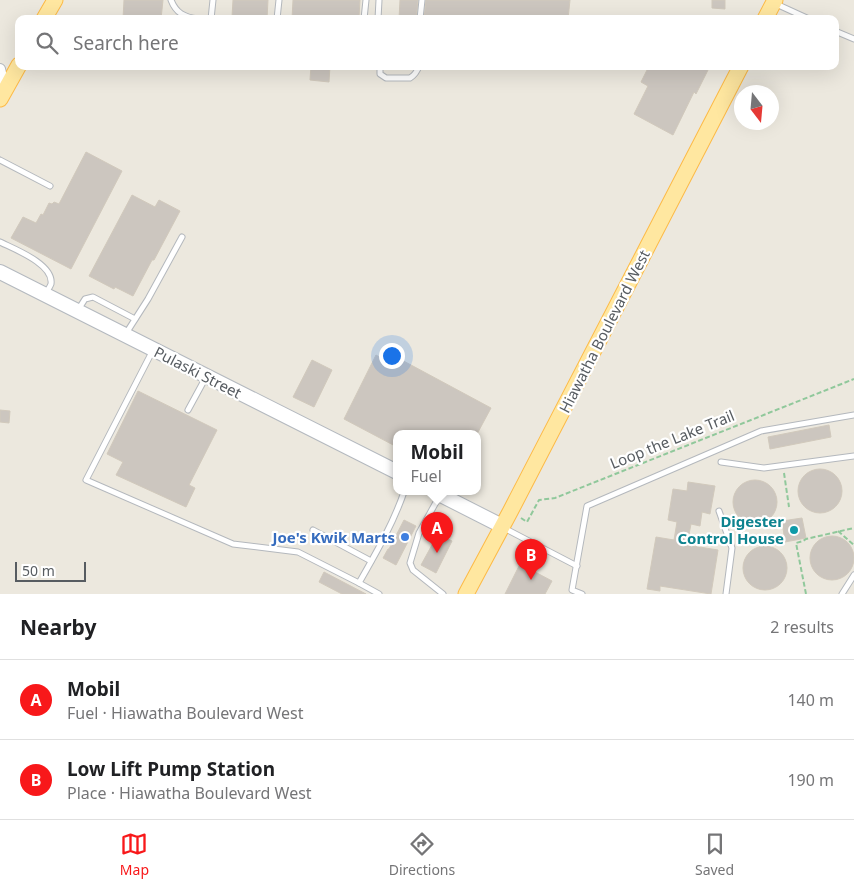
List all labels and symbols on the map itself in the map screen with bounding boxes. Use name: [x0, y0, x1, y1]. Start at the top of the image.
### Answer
north arrow: [734, 85, 779, 130]
street label: Hiawatha Boulevard West: [554, 246, 654, 416]
street label: Pulaski Street: [151, 341, 246, 403]
your location: [379, 343, 405, 369]
street label: Loop the Lake Trail: [607, 405, 737, 473]
place label: Digester Control House: [677, 511, 784, 548]
pin: A: [421, 512, 453, 553]
marker: Digester Control House: [788, 524, 800, 536]
place label: Joe's Kwik Marts: [271, 527, 395, 547]
marker: Joe's Kwik Marts: [399, 531, 411, 543]
pin: B: [515, 539, 547, 580]
scale bar: [15, 559, 86, 582]

